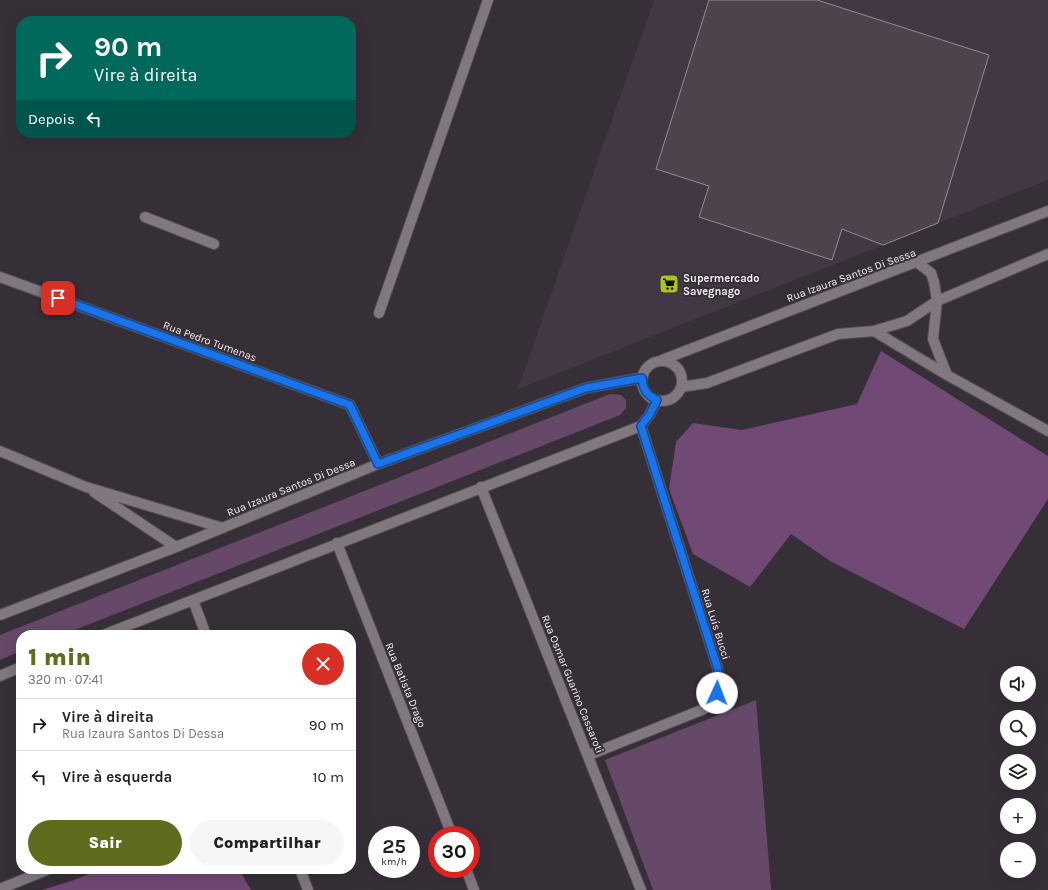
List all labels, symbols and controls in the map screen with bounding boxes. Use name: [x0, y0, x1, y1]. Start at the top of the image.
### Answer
text: 90 m: [94, 30, 162, 63]
icon: right: [28, 32, 80, 84]
text: Vire à direita: [94, 64, 198, 86]
icon: left: [83, 108, 105, 130]
text: Depois: [28, 110, 75, 128]
street label: Rua Izaura Santos Di Sessa: [785, 246, 918, 305]
place label: Supermercado Savegnago: [683, 272, 760, 298]
supermarket icon: Supermercado Savegnago: [658, 273, 680, 295]
pin: [41, 281, 75, 315]
icon: arrive: [47, 287, 69, 309]
street label: Rua Pedro Tumenas: [161, 318, 259, 365]
street label: Rua Izaura Santos Di Dessa: [225, 456, 357, 519]
street label: Rua Luís Bucci: [699, 587, 733, 661]
street label: Rua Osmar Guarino Cassaroti: [539, 613, 606, 755]
street label: Rua Batista Drago: [383, 641, 429, 730]
text: 1 min: [28, 643, 91, 671]
button: close: [302, 643, 344, 685]
map controls: [1000, 666, 1036, 878]
button: sound: [1000, 666, 1036, 702]
text: 320 m · 07:41: [28, 672, 103, 687]
position arrow: [696, 672, 738, 714]
text: Vire à direita: [62, 708, 154, 726]
button: search: [1000, 710, 1036, 746]
icon: right: [28, 714, 50, 736]
text: 90 m: [309, 716, 344, 734]
text: Rua Izaura Santos Di Dessa: [62, 726, 224, 741]
button: layers: [1000, 754, 1036, 790]
icon: left: [28, 766, 50, 788]
text: Vire à esquerda: [62, 768, 172, 786]
text: 10 m: [313, 768, 344, 786]
button: +: [1000, 798, 1036, 834]
button: Sair: [28, 820, 182, 866]
button: Compartilhar: [190, 820, 344, 866]
speed limit sign: 30: [428, 826, 480, 878]
text: 25: [382, 835, 406, 858]
button: −: [1000, 842, 1036, 878]
text: km/h: [381, 856, 407, 868]

